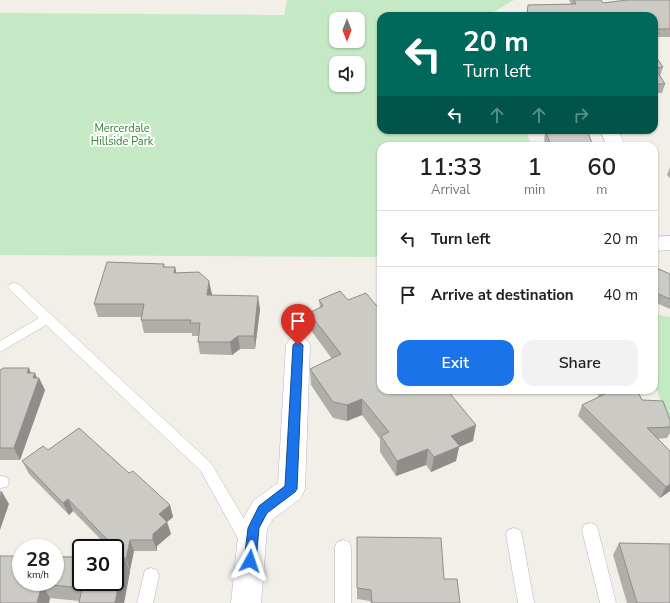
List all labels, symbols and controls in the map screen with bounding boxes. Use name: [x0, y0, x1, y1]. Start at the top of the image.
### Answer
north arrow: [329, 12, 365, 48]
map controls: [329, 12, 365, 92]
text: 20 m: [463, 23, 529, 61]
icon: left: [397, 28, 449, 80]
button: sound: [329, 56, 365, 92]
text: Turn left: [463, 59, 531, 83]
icon: left: [444, 104, 466, 126]
icon: ahead: [486, 104, 508, 126]
icon: ahead: [528, 104, 550, 126]
icon: right: [570, 104, 592, 126]
park label: Mercerdale Hillside Park: [91, 121, 154, 149]
text: 11:33: [419, 151, 482, 183]
text: 1: [528, 151, 542, 183]
text: 60: [587, 151, 616, 183]
text: Arrival: [431, 181, 470, 199]
text: min: [524, 181, 545, 199]
text: m: [596, 181, 607, 199]
icon: left: [397, 228, 419, 250]
text: Turn left: [431, 229, 490, 249]
text: 20 m: [603, 229, 638, 249]
icon: arrive: [397, 284, 419, 306]
text: Arrive at destination: [431, 285, 574, 305]
text: 40 m: [603, 285, 638, 305]
pin: [281, 304, 315, 345]
icon: arrive: [287, 310, 309, 332]
button: Exit: [397, 340, 514, 386]
button: Share: [522, 340, 638, 386]
speed limit sign: 30: [72, 539, 124, 591]
position arrow: [229, 540, 271, 582]
text: 28: [26, 546, 50, 573]
text: km/h: [27, 568, 49, 582]

